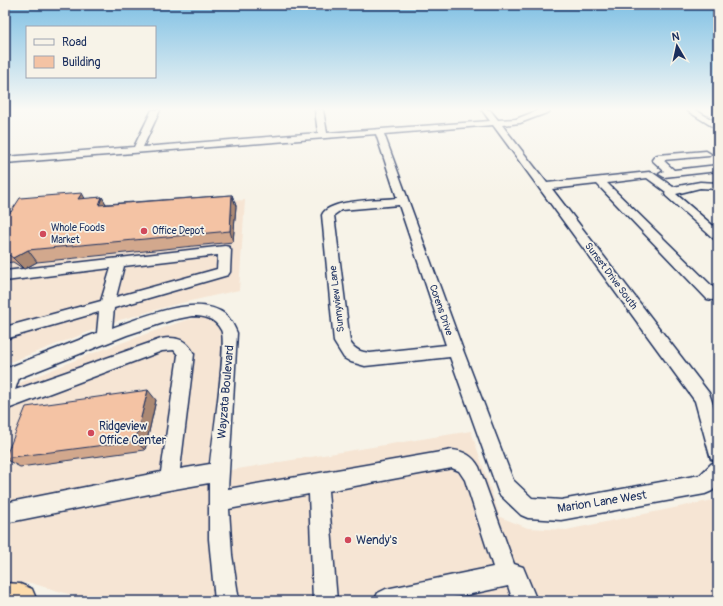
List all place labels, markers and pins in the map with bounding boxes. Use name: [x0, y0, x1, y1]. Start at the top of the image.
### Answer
place label: Whole Foods Market: [51, 222, 105, 246]
place label: Office Depot: [152, 225, 205, 237]
marker: Office Depot: [139, 226, 149, 236]
marker: Whole Foods Market: [38, 229, 48, 239]
place label: Ridgeview Office Center: [99, 419, 167, 448]
marker: Ridgeview Office Center: [86, 428, 96, 438]
place label: Wendy's: [356, 533, 398, 548]
marker: Wendy's: [343, 535, 353, 545]

